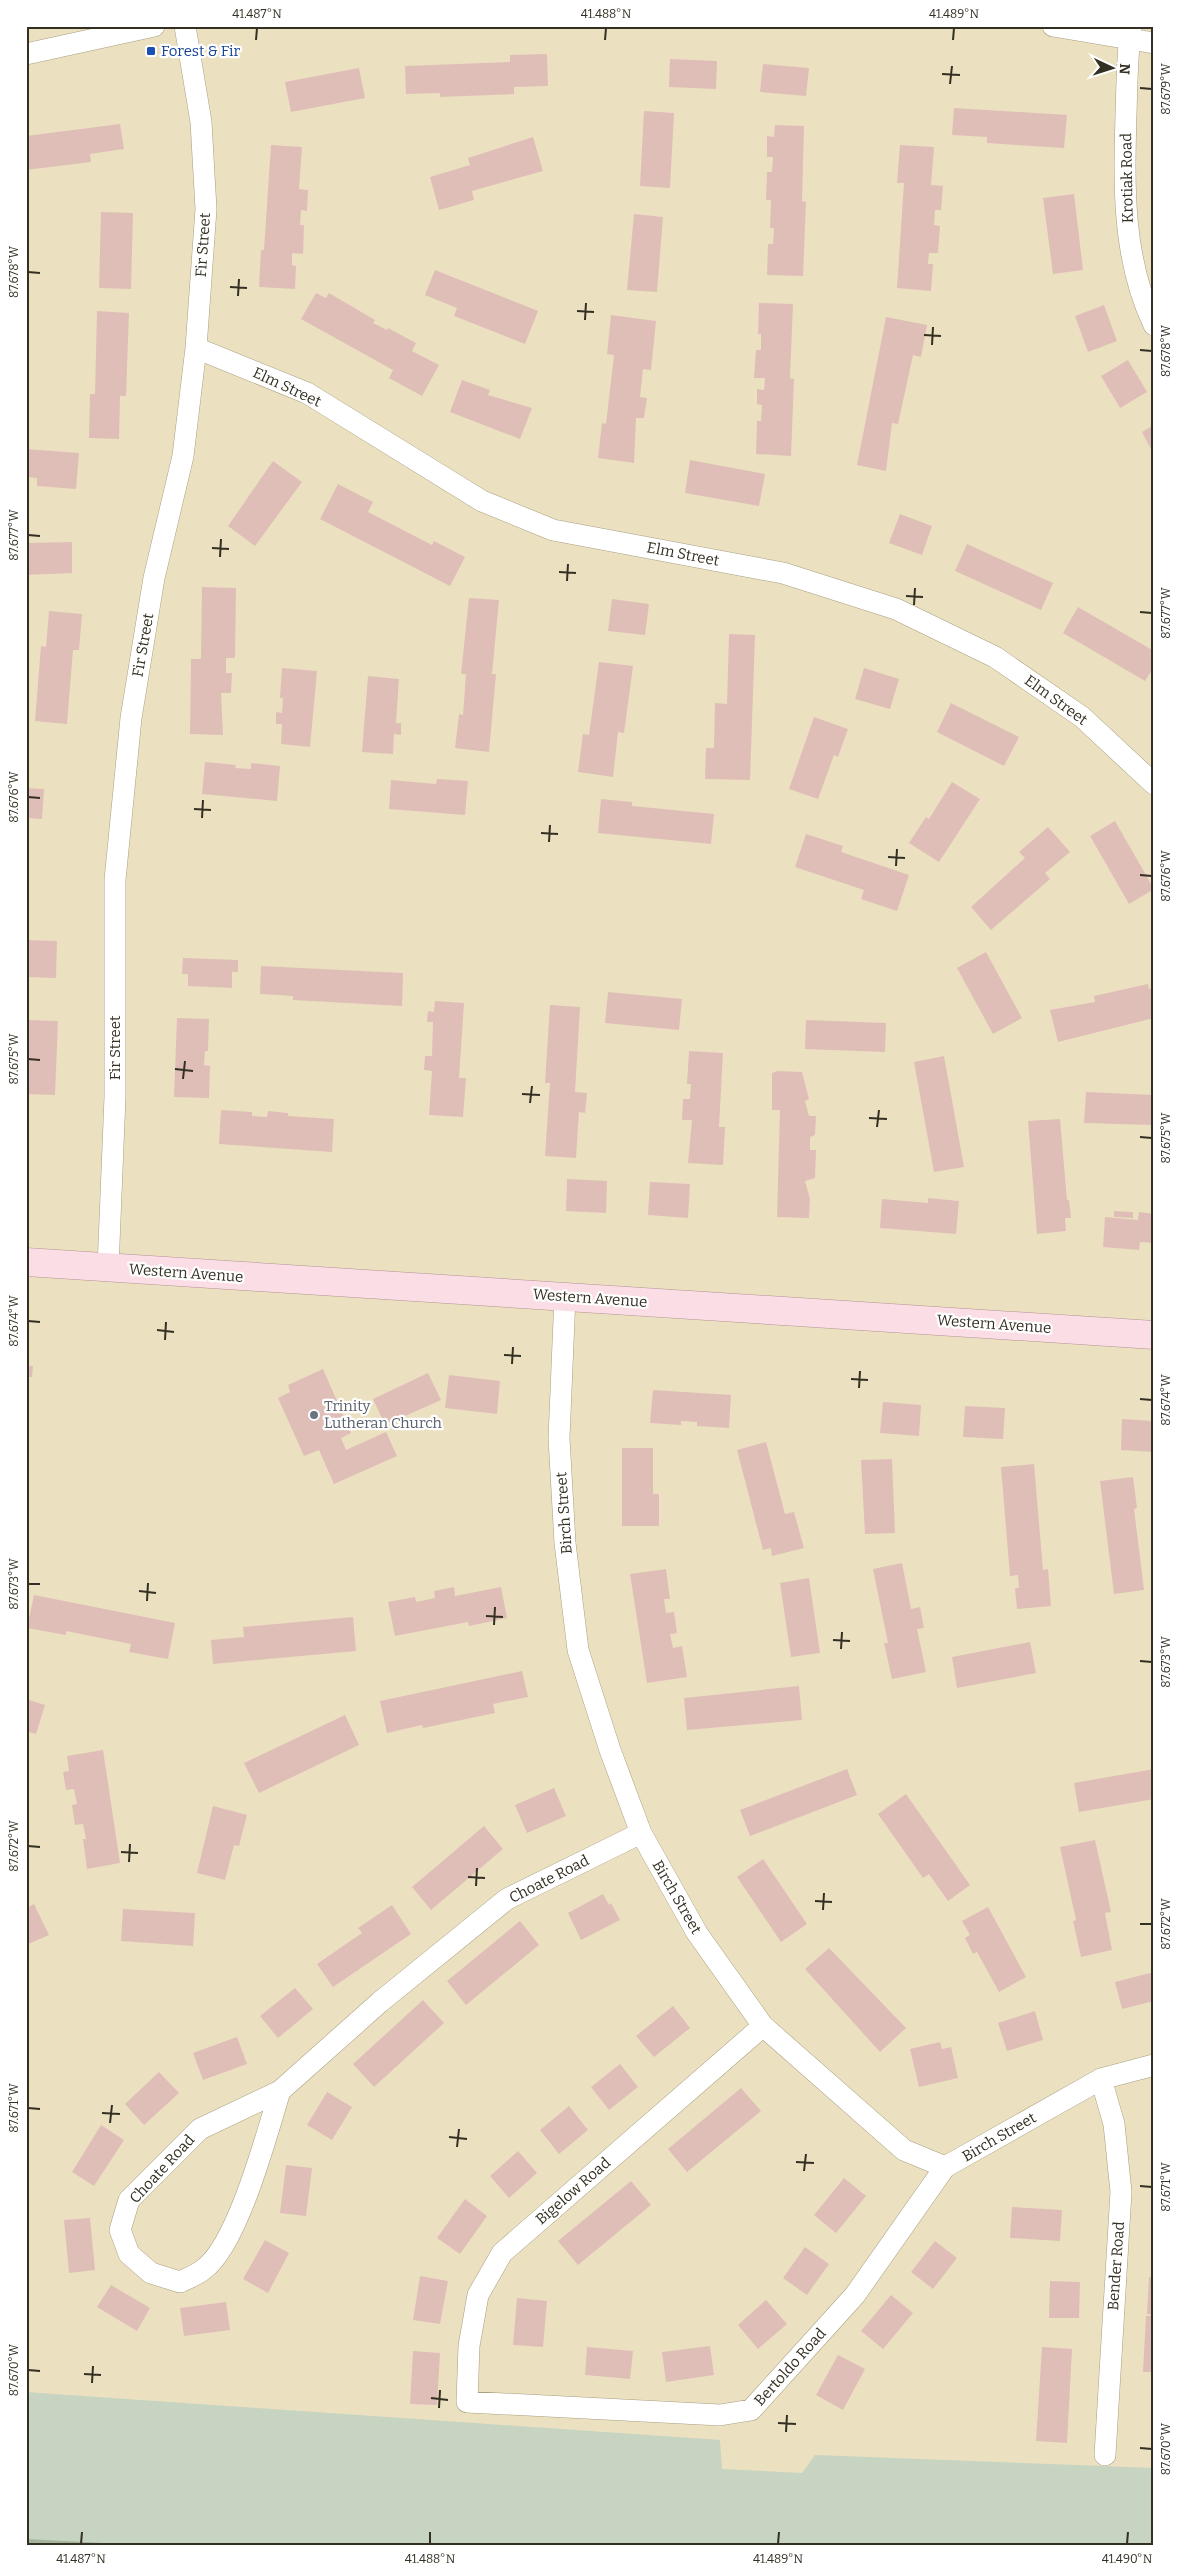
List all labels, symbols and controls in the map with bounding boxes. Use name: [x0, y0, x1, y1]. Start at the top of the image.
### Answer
text: 41.487°N: [232, 7, 282, 21]
text: 41.488°N: [581, 7, 632, 21]
text: 41.489°N: [929, 7, 979, 21]
place label: Forest & Fir: [161, 42, 240, 60]
north arrow: [1088, 42, 1138, 92]
marker: Forest & Fir: [145, 45, 157, 57]
text: 87.679°W: [1159, 62, 1173, 115]
text: N: [1116, 63, 1133, 75]
street label: Krotiak Road: [1117, 133, 1137, 223]
street label: Fir Street: [192, 212, 214, 278]
text: 87.678°W: [7, 245, 21, 298]
text: 87.678°W: [1159, 324, 1173, 377]
street label: Elm Street: [250, 363, 325, 411]
text: 87.677°W: [7, 509, 21, 561]
street label: Elm Street: [645, 538, 721, 570]
text: 87.677°W: [1159, 587, 1173, 639]
street label: Fir Street: [129, 611, 158, 678]
street label: Elm Street: [1021, 671, 1091, 729]
text: 87.676°W: [7, 771, 21, 823]
text: 87.676°W: [1159, 850, 1173, 902]
street label: Fir Street: [106, 1015, 124, 1080]
text: 87.675°W: [7, 1033, 21, 1085]
text: 87.675°W: [1159, 1112, 1173, 1164]
street label: Western Avenue: [128, 1260, 244, 1286]
street label: Western Avenue: [532, 1285, 648, 1311]
text: 87.674°W: [7, 1295, 21, 1347]
street label: Western Avenue: [936, 1311, 1052, 1337]
text: 87.674°W: [1159, 1374, 1173, 1426]
place label: Trinity Lutheran Church: [324, 1397, 443, 1432]
marker: Trinity Lutheran Church: [308, 1409, 320, 1421]
street label: Birch Street: [552, 1471, 576, 1555]
text: 87.673°W: [7, 1557, 21, 1610]
text: 87.673°W: [1159, 1635, 1173, 1688]
text: 87.672°W: [7, 1820, 21, 1872]
street label: Choate Road: [506, 1851, 592, 1907]
street label: Birch Street: [649, 1857, 706, 1938]
text: 87.672°W: [1159, 1898, 1173, 1950]
text: 87.671°W: [7, 2083, 21, 2133]
street label: Birch Street: [959, 2108, 1040, 2165]
street label: Choate Road: [126, 2131, 198, 2207]
street label: Bigelow Road: [532, 2154, 614, 2228]
text: 87.671°W: [1159, 2162, 1173, 2212]
street label: Bender Road: [1104, 2221, 1128, 2311]
street label: Bertoldo Road: [750, 2324, 830, 2410]
text: 87.670°W: [7, 2343, 21, 2396]
text: 87.670°W: [1159, 2422, 1173, 2475]
text: 41.487°N: [56, 2552, 106, 2566]
text: 41.488°N: [405, 2552, 456, 2566]
text: 41.489°N: [753, 2552, 803, 2566]
text: 41.490°N: [1102, 2552, 1153, 2566]

